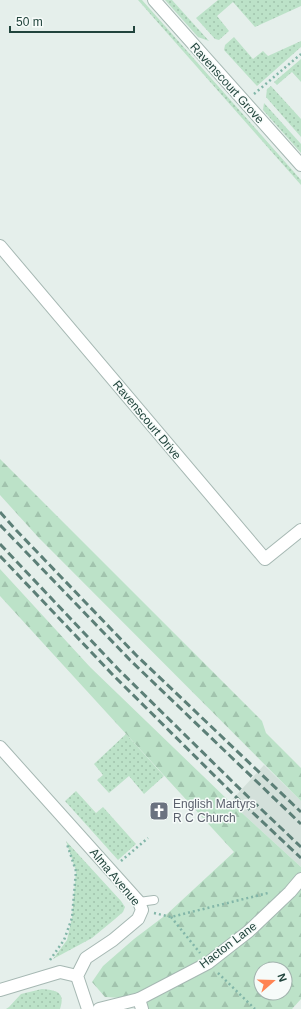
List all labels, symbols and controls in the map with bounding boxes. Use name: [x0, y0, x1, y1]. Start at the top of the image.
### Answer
scale bar: [10, 8, 134, 34]
text: 50 m: [16, 15, 43, 29]
street label: Ravenscourt Grove: [187, 40, 267, 126]
street label: Ravenscourt Drive: [110, 378, 184, 463]
place label: English Martyrs R C Church: [173, 797, 256, 825]
church icon: English Martyrs R C Church: [148, 800, 170, 822]
street label: Alma Avenue: [87, 845, 143, 909]
street label: Hacton Lane: [197, 919, 260, 971]
north arrow: [253, 961, 293, 1001]
text: N: [275, 972, 289, 983]

